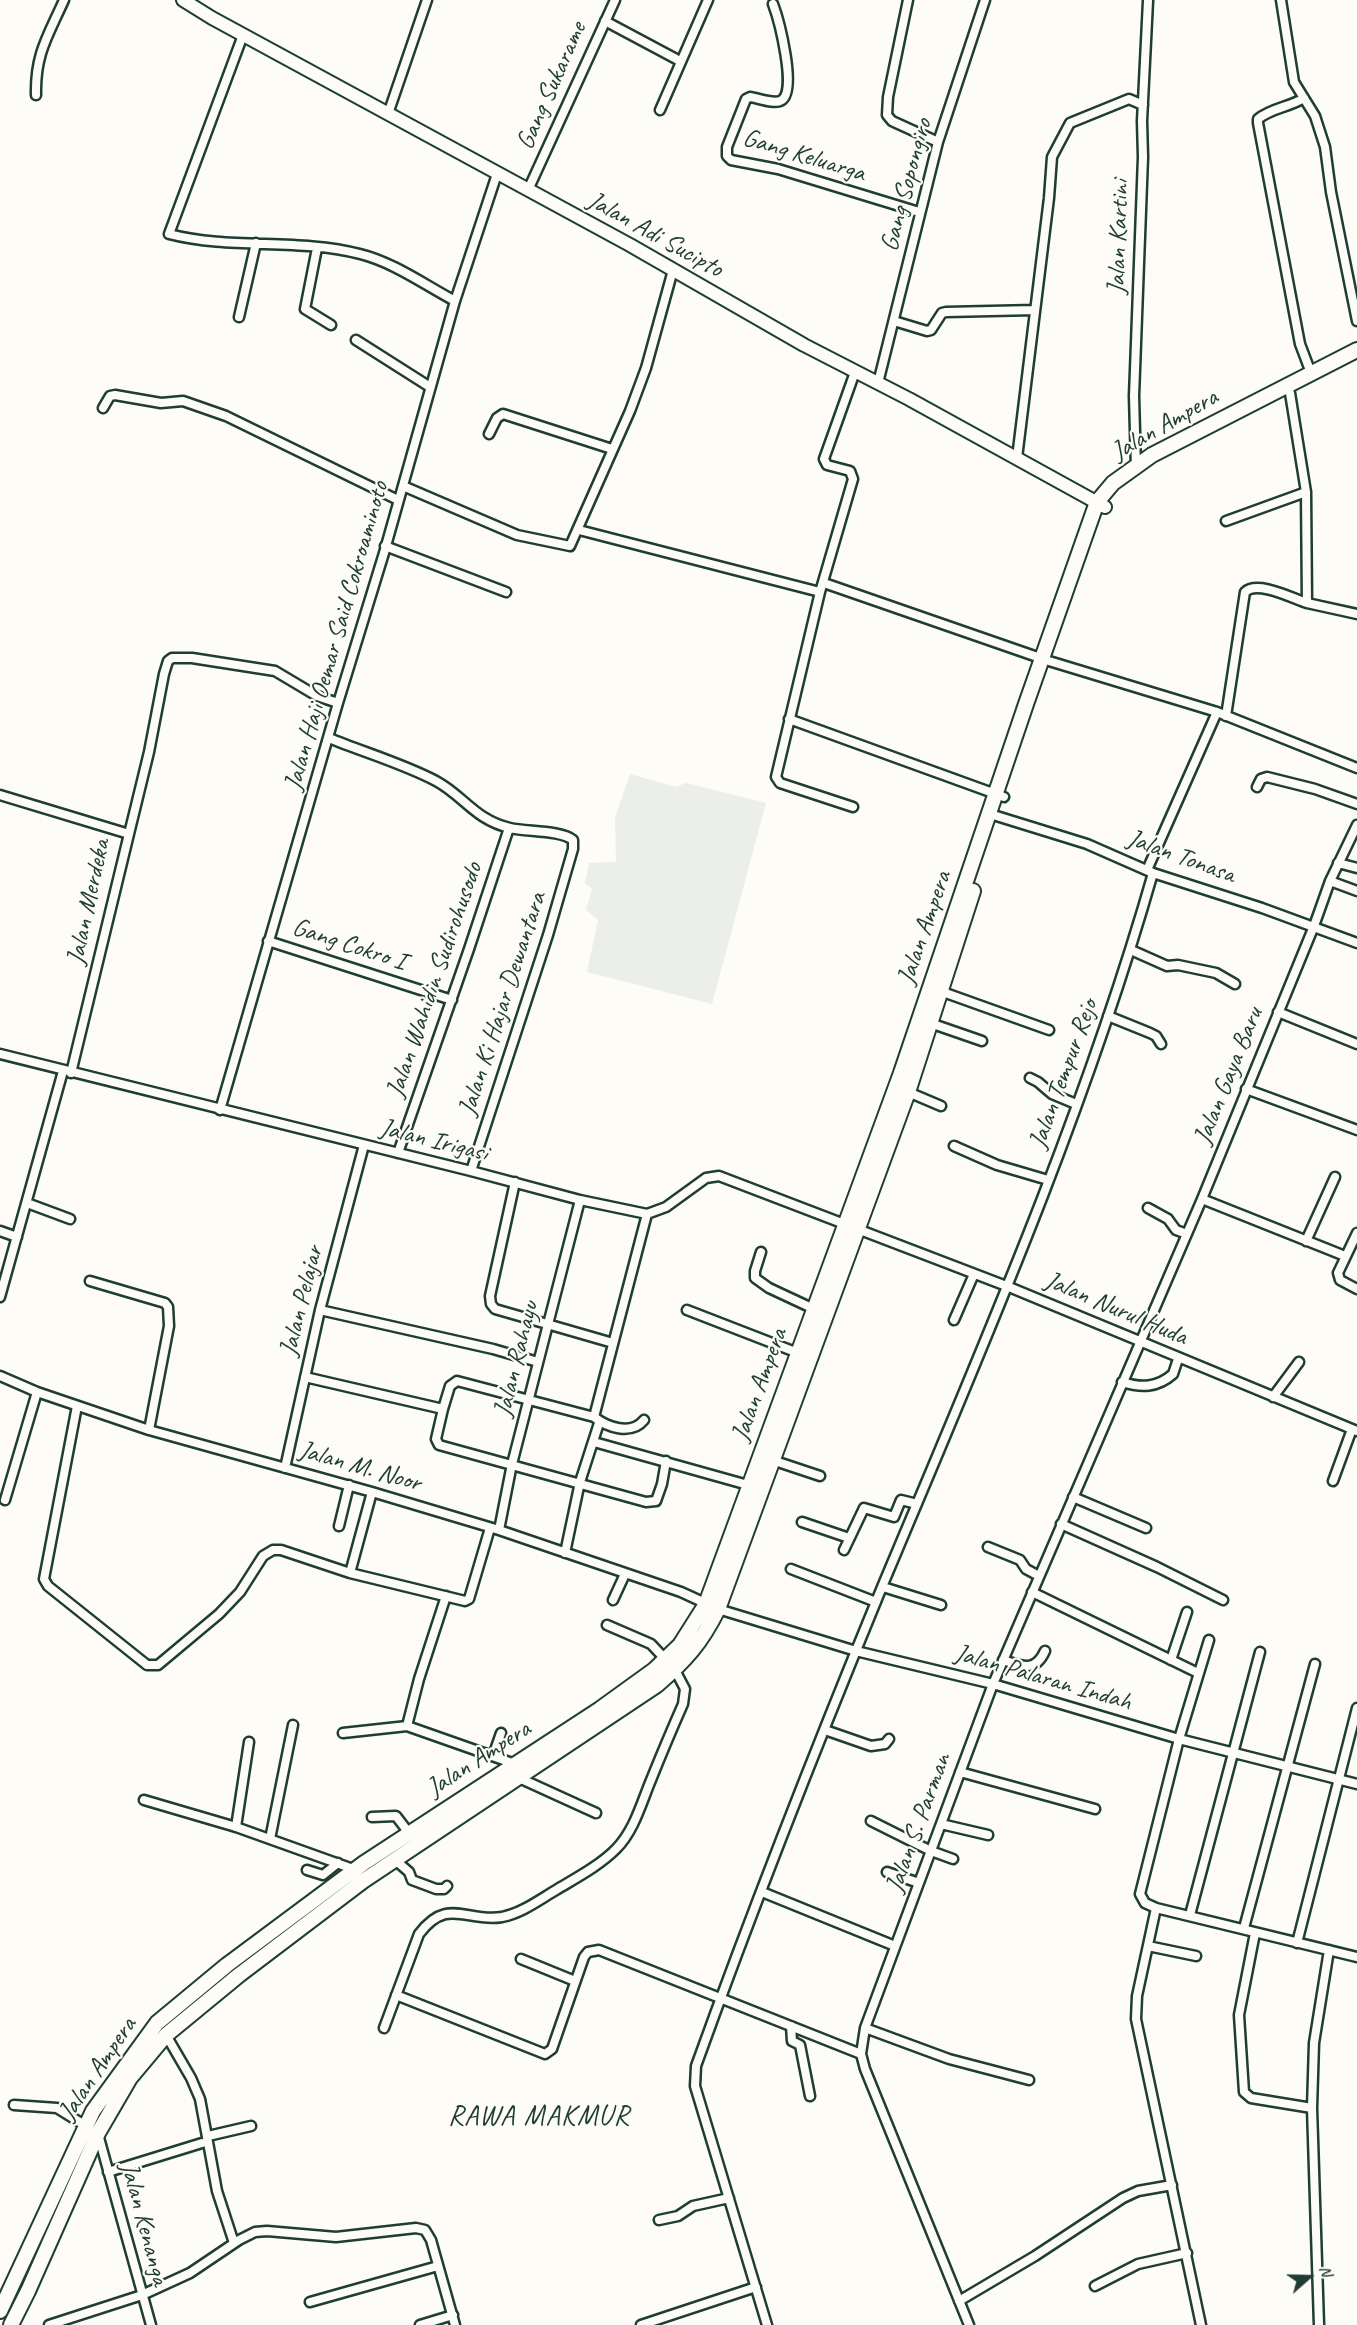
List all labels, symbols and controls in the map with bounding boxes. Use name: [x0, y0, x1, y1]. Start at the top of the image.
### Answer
street label: Gang Sukarame: [510, 17, 594, 155]
street label: Gang Sopongiro: [874, 115, 940, 255]
street label: Gang Keluarga: [739, 123, 869, 189]
street label: Jalan Kartini: [1101, 179, 1137, 295]
street label: Jalan Adi Sucipto: [582, 185, 728, 285]
street label: Jalan Ampera: [1106, 382, 1224, 468]
street label: Jalan Haji Oemar Said Cokroaminoto: [278, 478, 396, 794]
street label: Jalan Tonasa: [1123, 823, 1239, 891]
street label: Jalan Merdeka: [61, 837, 117, 967]
street label: Jalan Wahidin Sudirohusodo: [380, 859, 490, 1101]
street label: Jalan Ampera: [891, 867, 959, 989]
street label: Jalan Ki Hajar Dewantara: [452, 888, 554, 1120]
street label: Gang Cokro I: [288, 912, 410, 978]
street label: Jalan Tempur Rejo: [1023, 995, 1105, 1153]
street label: Jalan Gaya Baru: [1187, 1003, 1271, 1149]
street label: Jalan Irigasi: [377, 1113, 491, 1169]
street label: Jalan Pelajar: [273, 1243, 331, 1359]
street label: Jalan Nurul Huda: [1040, 1265, 1192, 1353]
street label: Jalan Rahayu: [488, 1298, 546, 1420]
street label: Jalan Ampera: [725, 1324, 795, 1446]
street label: Jalan M. Noor: [295, 1435, 425, 1499]
street label: Jalan Palaran Indah: [951, 1638, 1135, 1718]
street label: Jalan Ampera: [421, 1714, 537, 1804]
street label: Jalan S. Parman: [879, 1749, 959, 1897]
street label: Jalan Ampera: [52, 2012, 144, 2126]
district label: RAWA MAKMUR: [448, 2100, 630, 2134]
street label: Jalan Kenanga: [113, 2159, 175, 2289]
north arrow: [1279, 2247, 1339, 2307]
text: N: [1315, 2263, 1337, 2279]

